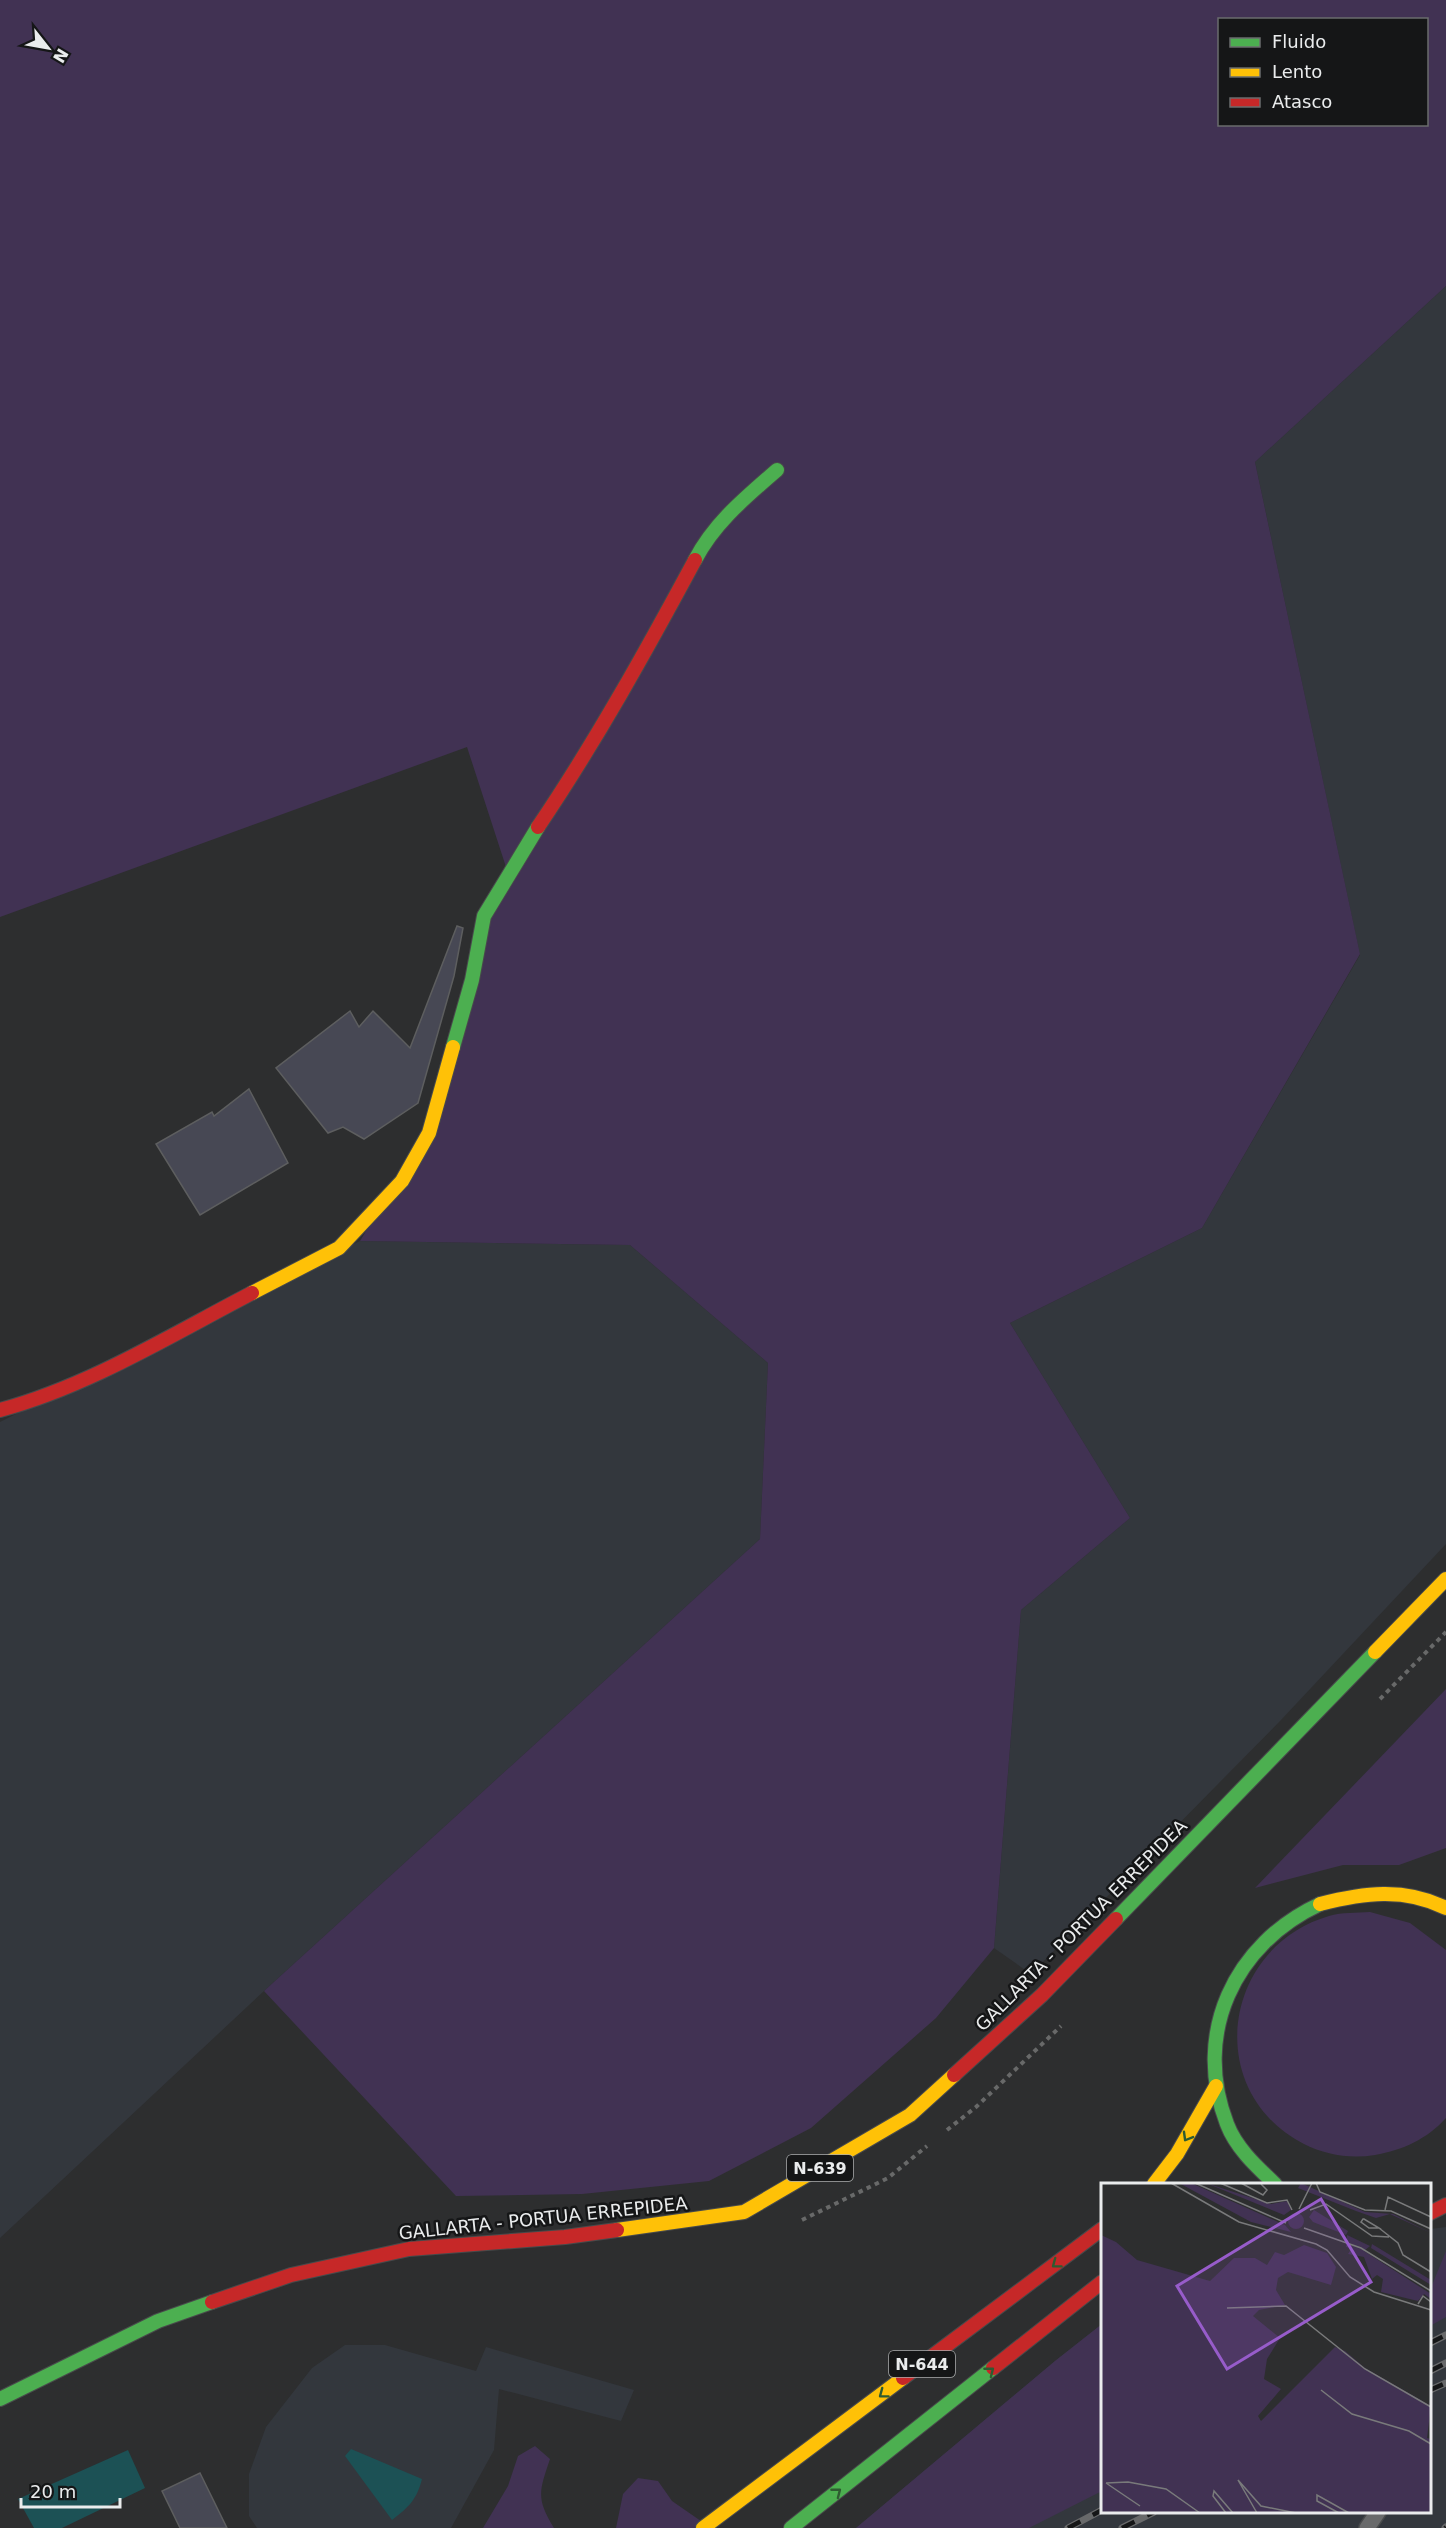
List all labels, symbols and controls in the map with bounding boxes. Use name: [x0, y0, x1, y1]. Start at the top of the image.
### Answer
north arrow: [18, 18, 78, 78]
legend: [1218, 18, 1428, 126]
text: Fluido: [1272, 31, 1326, 52]
text: N: [49, 45, 72, 66]
text: Lento: [1272, 61, 1322, 82]
text: Atasco: [1272, 91, 1332, 112]
street label: GALLARTA - PORTUA ERREPIDEA: [971, 1815, 1191, 2035]
one-way arrow: [1183, 2130, 1194, 2141]
road number: N-639: [787, 2155, 853, 2181]
inset map: [1101, 2183, 1431, 2513]
street label: GALLARTA - PORTUA ERREPIDEA: [398, 2192, 689, 2244]
one-way arrow: [1051, 2257, 1062, 2268]
road number: N-644: [889, 2351, 955, 2377]
one-way arrow: [983, 2368, 994, 2379]
one-way arrow: [879, 2387, 890, 2398]
scale bar: [21, 2471, 120, 2509]
text: 20 m: [30, 2481, 76, 2502]
one-way arrow: [830, 2488, 841, 2499]

